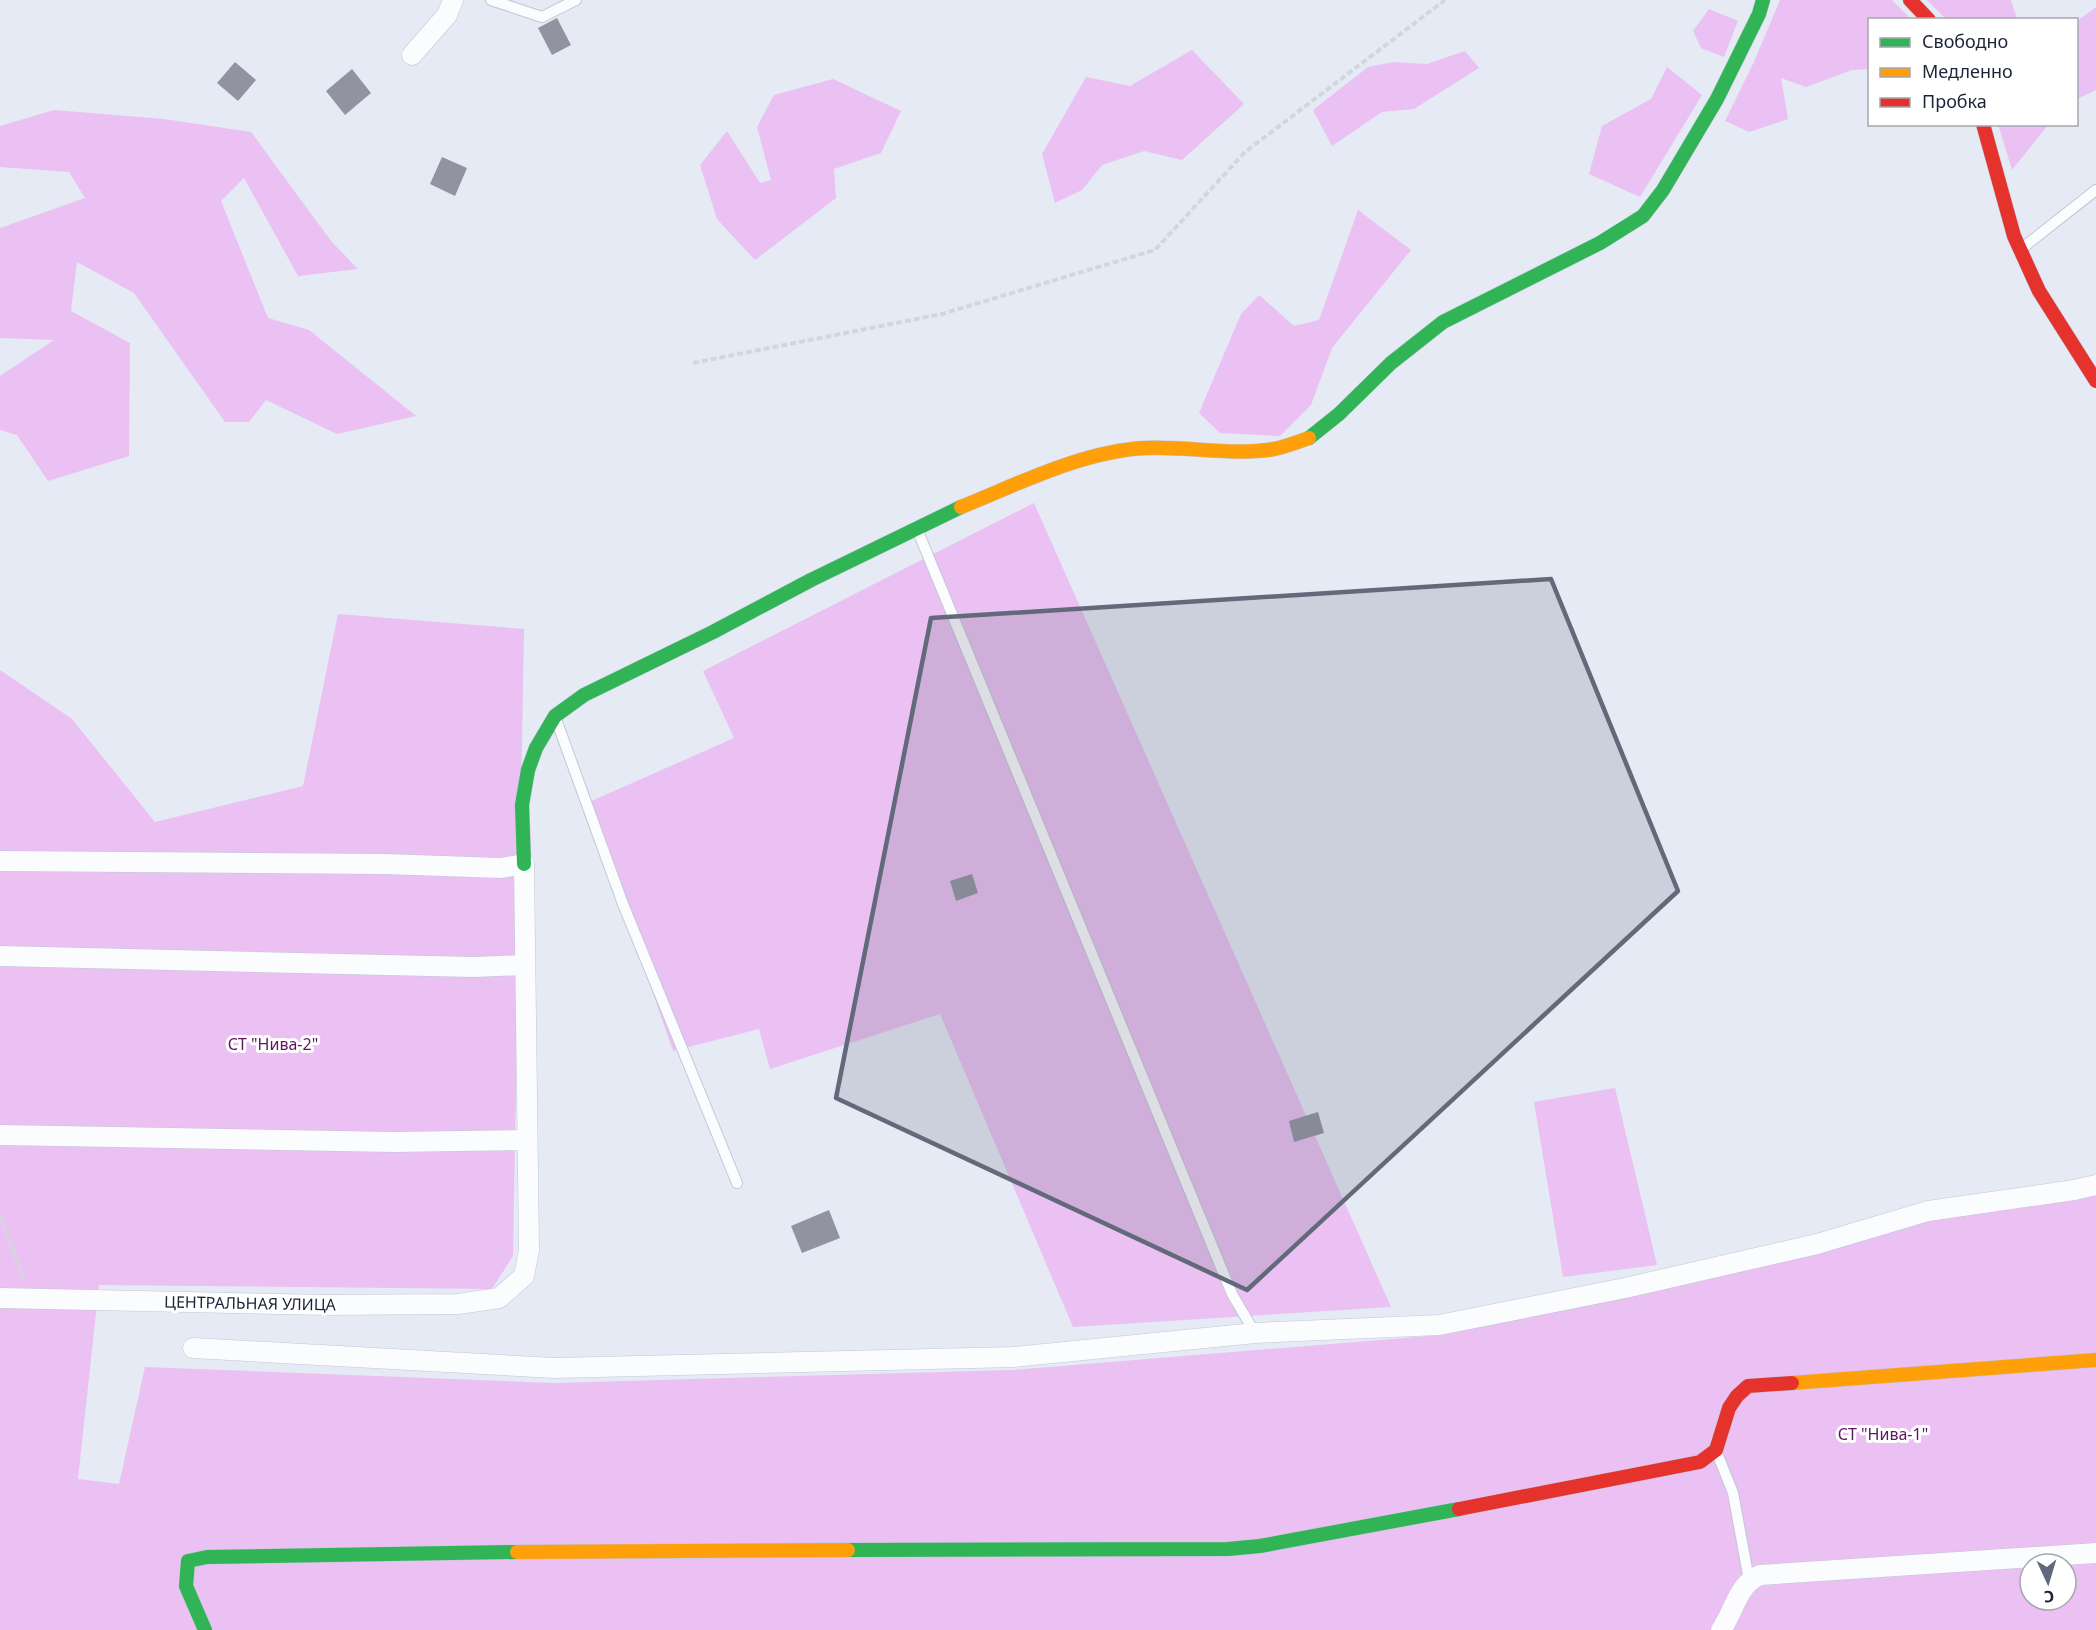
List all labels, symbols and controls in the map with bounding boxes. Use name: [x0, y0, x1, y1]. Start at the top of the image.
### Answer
legend: [1868, 18, 2078, 126]
text: Свободно: [1922, 29, 2008, 53]
text: Медленно: [1922, 59, 2013, 83]
text: Пробка: [1922, 89, 1987, 113]
park label: СТ "Нива-2": [228, 1033, 318, 1055]
street label: ЦЕНТРАЛЬНАЯ УЛИЦА: [164, 1291, 337, 1316]
park label: СТ "Нива-1": [1838, 1423, 1928, 1445]
north arrow: [2018, 1552, 2078, 1612]
text: С: [2043, 1586, 2055, 1608]

